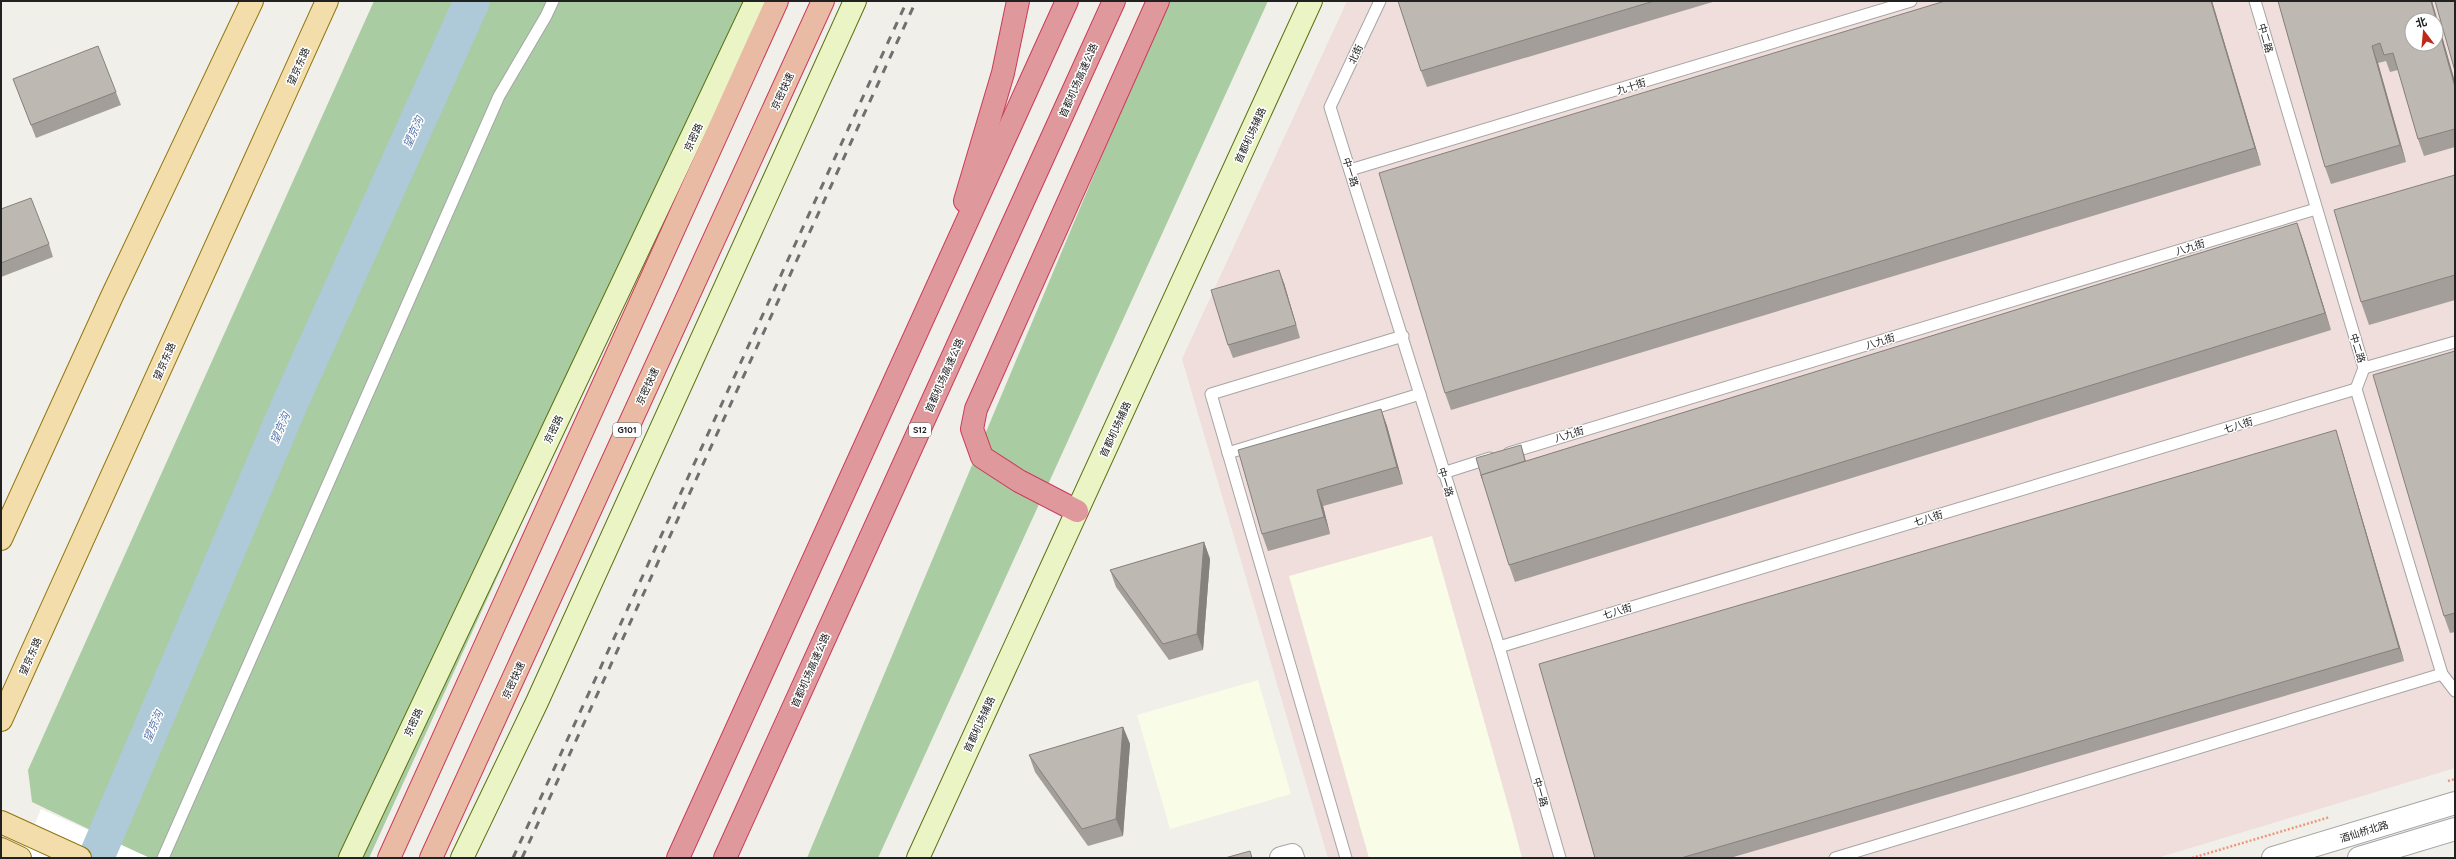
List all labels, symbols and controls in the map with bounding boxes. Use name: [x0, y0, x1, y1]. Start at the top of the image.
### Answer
north arrow: [2404, 12, 2444, 52]
text: 北: [2414, 14, 2428, 31]
street label: 中二路: [2255, 22, 2276, 54]
street label: 首都机场高速公路: [1056, 41, 1101, 119]
street label: 北街: [1345, 42, 1366, 66]
street label: 望京东路: [284, 45, 313, 87]
street label: 京密快速: [768, 70, 797, 112]
street label: 九十街: [1615, 76, 1647, 97]
street label: 首都机场辅路: [1232, 105, 1269, 165]
water label: 望京沟: [400, 113, 427, 150]
street label: 京密路: [681, 121, 706, 154]
street label: 中一路: [1340, 156, 1361, 188]
street label: 八九街: [2174, 237, 2206, 258]
street label: 八九街: [1864, 331, 1896, 352]
street label: 中二路: [2347, 332, 2368, 364]
street label: 首都机场高速公路: [922, 336, 967, 414]
street label: 望京东路: [150, 340, 179, 382]
street label: 京密快速: [633, 365, 662, 407]
street label: 首都机场辅路: [1097, 399, 1134, 459]
water label: 望京沟: [267, 409, 293, 446]
street label: 京密路: [541, 413, 566, 446]
street label: 七八街: [2222, 415, 2254, 436]
road number: G101: [613, 423, 641, 437]
road number: S12: [909, 423, 931, 437]
street label: 八九街: [1553, 424, 1585, 445]
street label: 中一路: [1435, 466, 1456, 498]
street label: 七八街: [1912, 508, 1944, 529]
street label: 七八街: [1601, 601, 1633, 622]
street label: 首都机场高速公路: [788, 631, 833, 709]
street label: 望京东路: [16, 635, 45, 677]
street label: 京密快速: [499, 659, 528, 701]
street label: 首都机场辅路: [961, 694, 998, 754]
street label: 京密路: [401, 706, 426, 739]
water label: 望京沟: [140, 707, 166, 744]
street label: 中一路: [1530, 776, 1551, 808]
street label: 酒仙桥北路: [2338, 818, 2390, 845]

